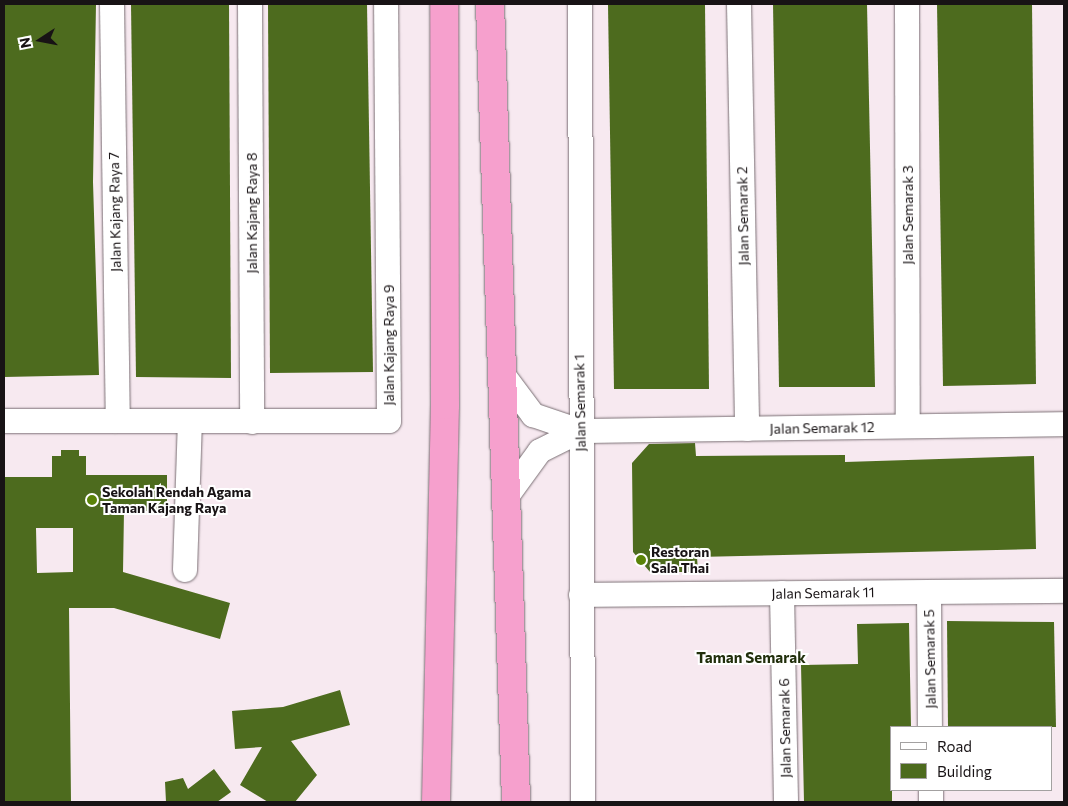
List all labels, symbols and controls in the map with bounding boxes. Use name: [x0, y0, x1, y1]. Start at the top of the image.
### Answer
north arrow: [15, 15, 65, 65]
text: N: [15, 36, 34, 50]
street label: Jalan Kajang Raya 7: [106, 152, 124, 272]
street label: Jalan Kajang Raya 8: [244, 153, 260, 273]
street label: Jalan Semarak 3: [900, 165, 916, 265]
street label: Jalan Semarak 2: [734, 166, 752, 266]
street label: Jalan Kajang Raya 9: [381, 285, 397, 405]
street label: Jalan Semarak 1: [571, 354, 589, 452]
street label: Jalan Semarak 12: [769, 419, 875, 437]
place label: Sekolah Rendah Agama Taman Kajang Raya: [102, 484, 251, 516]
marker: Sekolah Rendah Agama Taman Kajang Raya: [86, 494, 98, 506]
place label: Restoran Sala Thai: [651, 544, 709, 576]
marker: Restoran Sala Thai: [635, 554, 647, 566]
street label: Jalan Semarak 11: [771, 584, 875, 602]
street label: Jalan Semarak 5: [921, 609, 939, 709]
district label: Taman Semarak: [696, 649, 806, 667]
street label: Jalan Semarak 6: [776, 678, 794, 778]
legend: [890, 726, 1053, 791]
text: Road: [937, 737, 972, 755]
text: Building: [937, 762, 992, 780]

